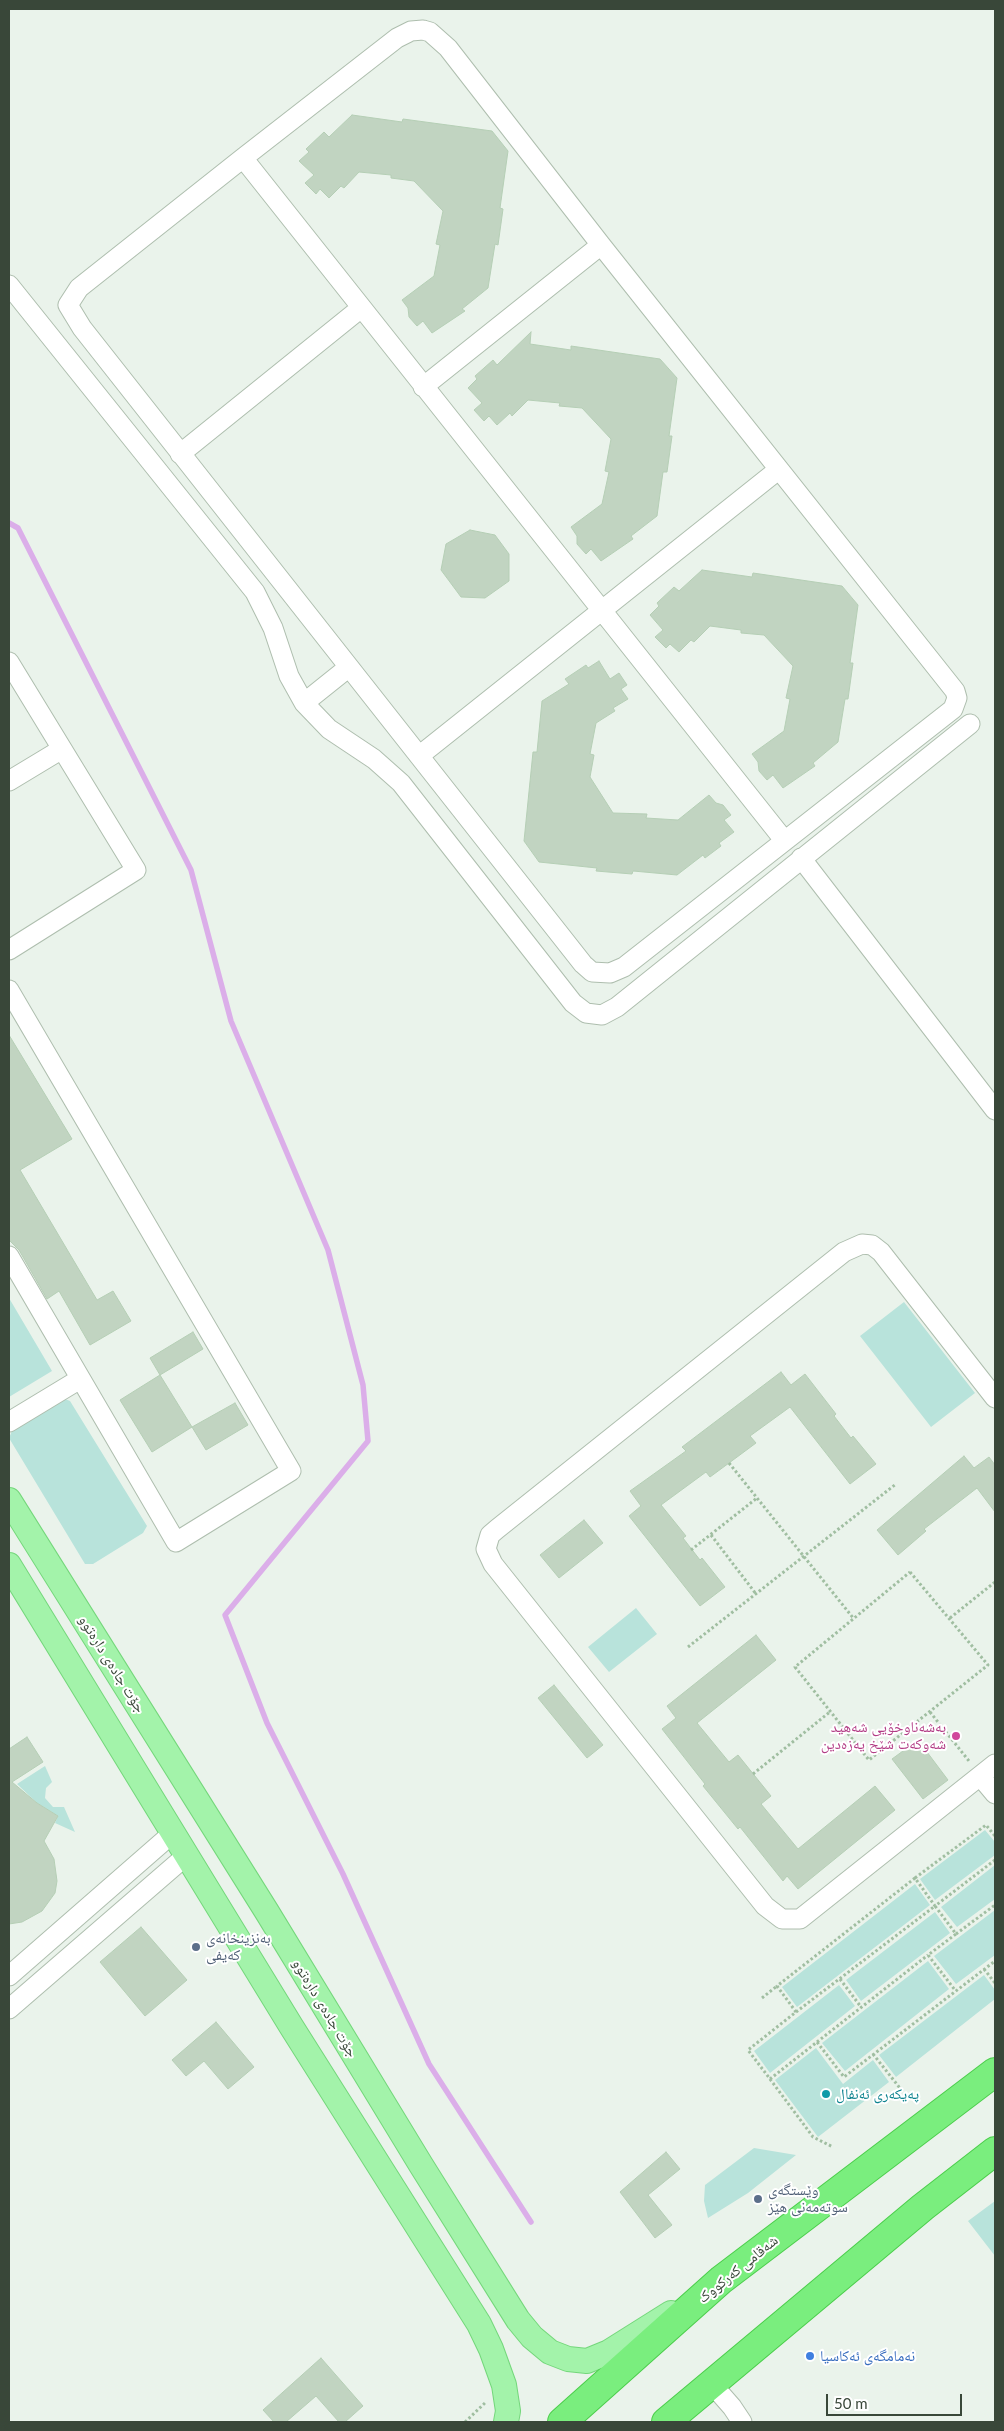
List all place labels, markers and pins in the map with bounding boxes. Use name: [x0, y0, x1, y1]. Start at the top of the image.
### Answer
place label: بەشەناوخۆیی شەهید شەوکەت شێخ یەزەدین: [821, 1718, 946, 1753]
marker: بەشەناوخۆیی شەهید شەوکەت شێخ یەزەدین: [950, 1730, 962, 1742]
place label: بەنزینخانەی کەیفی: [206, 1929, 271, 1964]
marker: بەنزینخانەی کەیفی: [190, 1941, 202, 1953]
place label: پەیکەری ئەنفال: [836, 2085, 919, 2103]
marker: پەیکەری ئەنفال: [820, 2088, 832, 2100]
place label: وێستگەی سوتەمەنی هێز: [768, 2181, 848, 2216]
marker: وێستگەی سوتەمەنی هێز: [752, 2193, 764, 2205]
place label: نەمامگەی ئەکاسیا: [820, 2347, 915, 2365]
marker: نەمامگەی ئەکاسیا: [804, 2350, 816, 2362]

